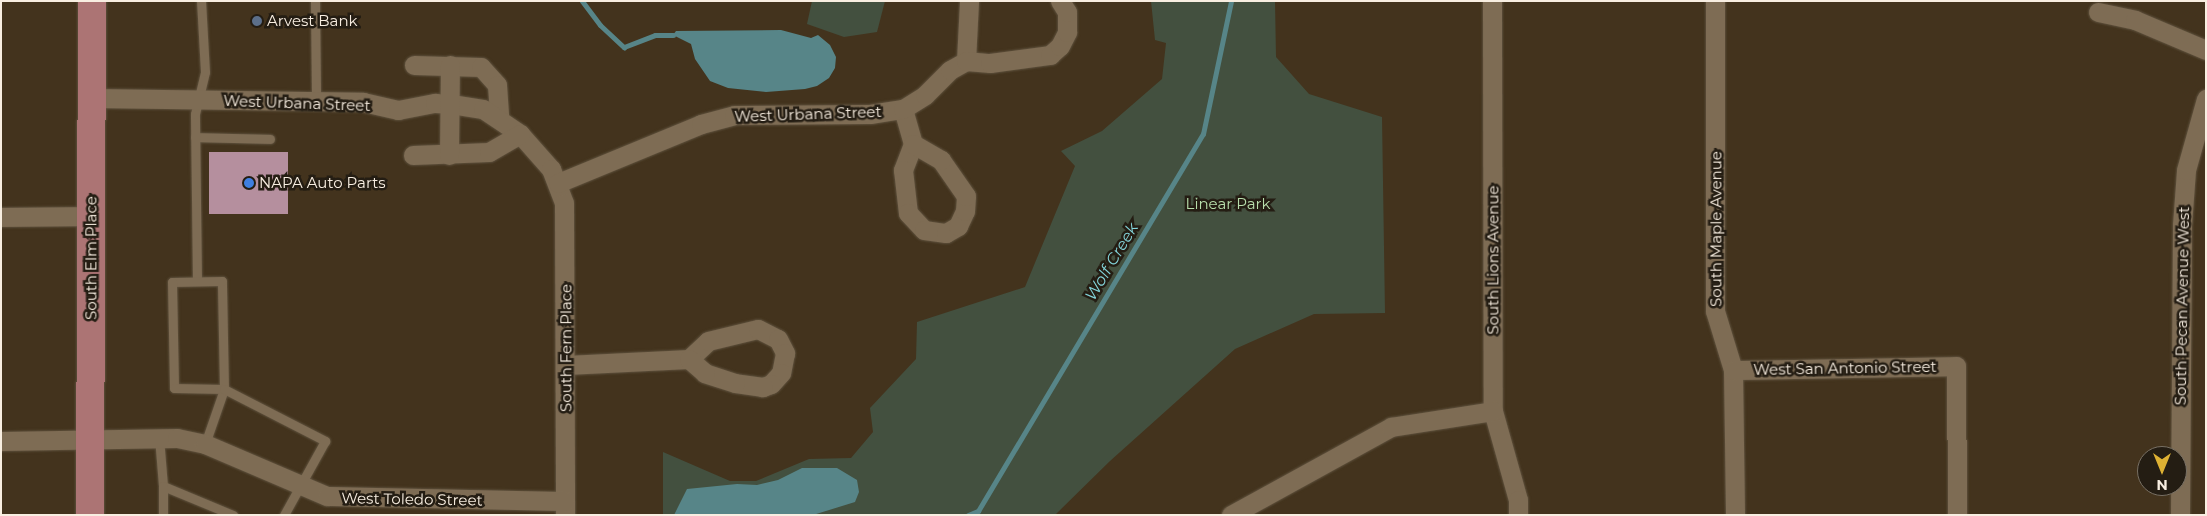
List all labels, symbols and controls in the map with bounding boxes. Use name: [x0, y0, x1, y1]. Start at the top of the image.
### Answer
place label: Arvest Bank: [267, 12, 358, 30]
marker: Arvest Bank: [251, 15, 263, 27]
street label: West Urbana Street: [223, 91, 371, 115]
street label: West Urbana Street: [734, 102, 882, 126]
street label: South Maple Avenue: [1707, 151, 1725, 307]
place label: NAPA Auto Parts: [259, 174, 386, 192]
marker: NAPA Auto Parts: [243, 177, 255, 189]
street label: South Lions Avenue: [1484, 185, 1502, 335]
park label: Linear Park: [1186, 195, 1270, 213]
street label: South Elm Place: [82, 196, 100, 320]
street label: South Pecan Avenue West: [2171, 206, 2193, 406]
water label: Wolf Creek: [1081, 220, 1143, 304]
street label: South Fern Place: [557, 284, 575, 412]
street label: West San Antonio Street: [1753, 357, 1937, 379]
north arrow: [2137, 446, 2187, 496]
text: N: [2156, 476, 2168, 494]
street label: West Toledo Street: [341, 489, 483, 509]

